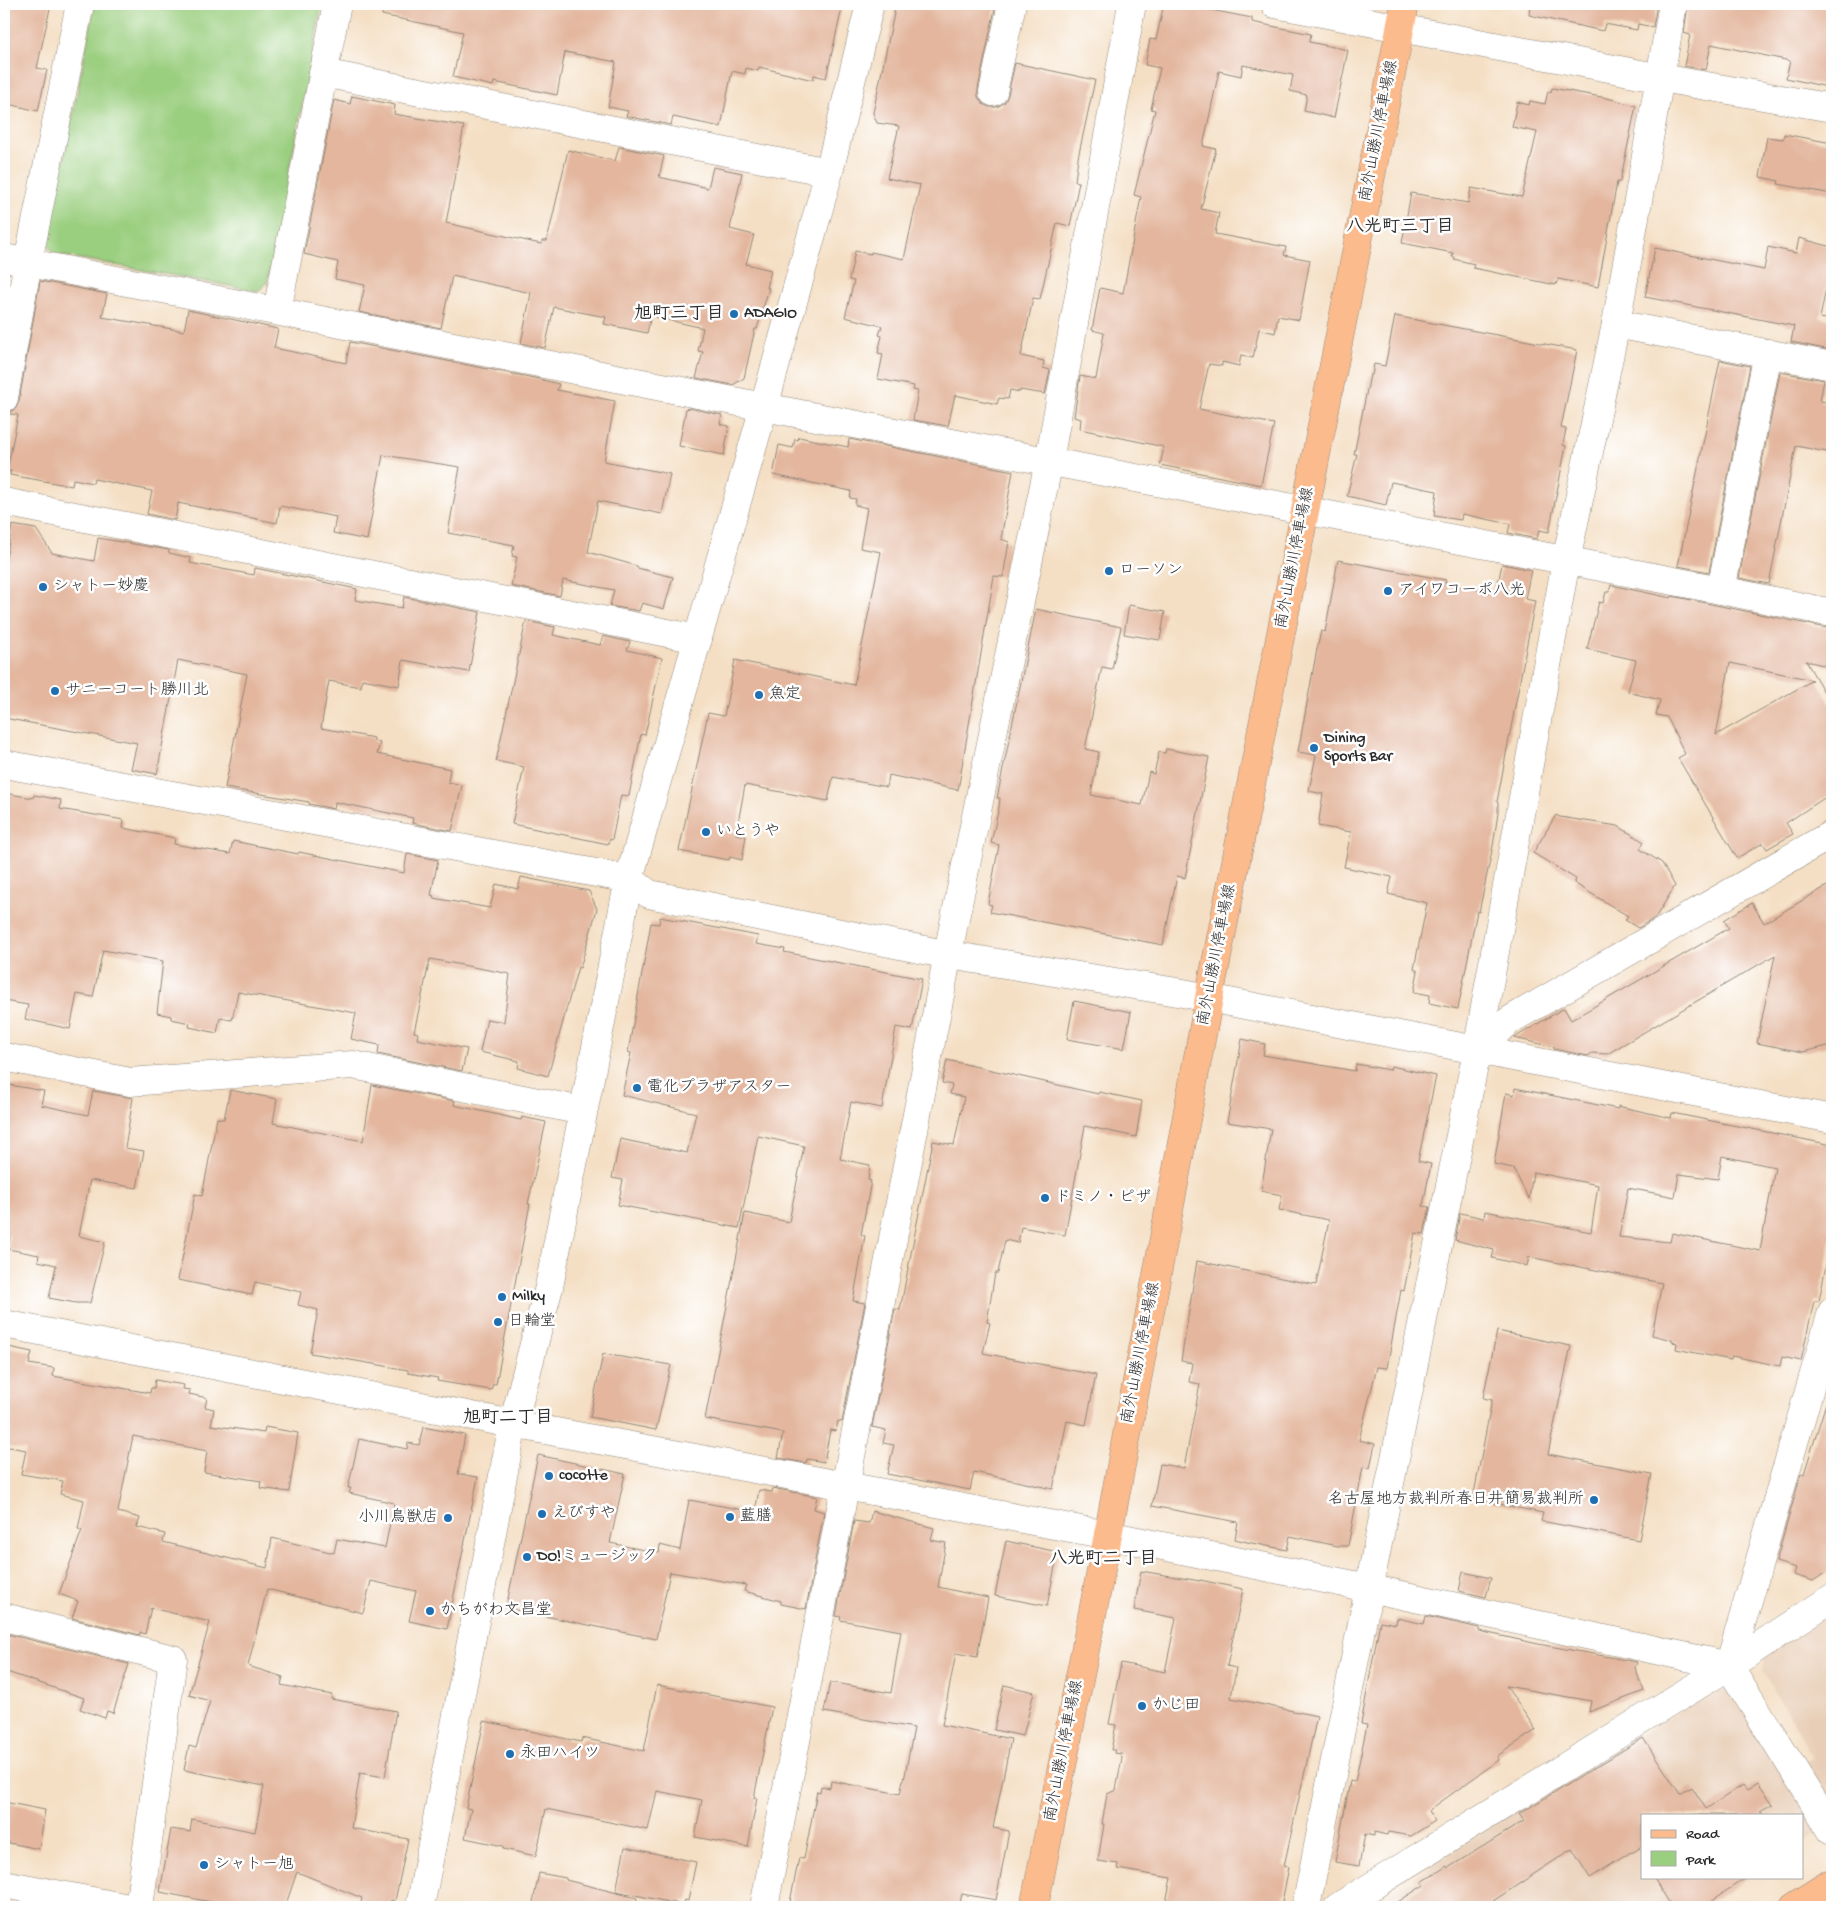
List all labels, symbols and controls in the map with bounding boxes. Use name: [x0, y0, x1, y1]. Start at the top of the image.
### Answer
street label: 南外山勝川停車場線: [1355, 58, 1403, 203]
district label: 八光町三丁目: [1346, 217, 1454, 238]
district label: 旭町三丁目: [634, 303, 724, 325]
place label: ADAGIO: [744, 305, 797, 324]
marker: ADAGIO: [728, 308, 740, 320]
street label: 南外山勝川停車場線: [1271, 485, 1319, 630]
place label: ローソン: [1119, 562, 1183, 581]
marker: ローソン: [1103, 565, 1115, 577]
place label: シャトー妙慶: [53, 577, 149, 597]
marker: シャトー妙慶: [37, 581, 49, 593]
place label: アイワコーポ八光: [1398, 581, 1525, 601]
marker: アイワコーポ八光: [1382, 585, 1394, 597]
place label: サニーコート勝川北: [65, 681, 209, 701]
marker: サニーコート勝川北: [49, 685, 61, 697]
place label: 魚定: [769, 685, 801, 705]
marker: 魚定: [753, 689, 765, 701]
place label: Dining Sports Bar: [1323, 730, 1394, 767]
marker: Dining Sports Bar: [1308, 742, 1320, 754]
place label: いとうや: [716, 823, 780, 842]
marker: いとうや: [700, 826, 712, 838]
street label: 南外山勝川停車場線: [1193, 882, 1241, 1027]
place label: 電化プラザアスター: [647, 1078, 791, 1098]
marker: 電化プラザアスター: [631, 1082, 643, 1094]
place label: ドミノ・ピザ: [1055, 1189, 1151, 1208]
marker: ドミノ・ピザ: [1039, 1192, 1051, 1204]
street label: 南外山勝川停車場線: [1117, 1280, 1165, 1425]
place label: Milky: [512, 1288, 545, 1307]
marker: Milky: [496, 1291, 508, 1303]
place label: 日輪堂: [508, 1312, 556, 1332]
marker: 日輪堂: [492, 1316, 504, 1328]
district label: 旭町二丁目: [463, 1407, 553, 1429]
place label: cocotte: [559, 1467, 609, 1486]
marker: cocotte: [543, 1470, 555, 1482]
place label: 名古屋地方裁判所春日井簡易裁判所: [1328, 1489, 1584, 1510]
marker: 名古屋地方裁判所春日井簡易裁判所: [1588, 1494, 1600, 1506]
place label: えびすや: [552, 1504, 616, 1524]
place label: 小川鳥獣店: [358, 1507, 438, 1528]
place label: 藍膳: [740, 1507, 772, 1527]
marker: えびすや: [536, 1508, 548, 1520]
marker: 藍膳: [724, 1511, 736, 1523]
marker: 小川鳥獣店: [442, 1512, 454, 1524]
place label: DO!ミュージック: [536, 1547, 657, 1567]
district label: 八光町二丁目: [1049, 1549, 1157, 1570]
marker: DO!ミュージック: [521, 1551, 533, 1563]
place label: かちがわ文昌堂: [440, 1601, 552, 1621]
marker: かちがわ文昌堂: [424, 1605, 436, 1617]
street label: 南外山勝川停車場線: [1040, 1678, 1088, 1823]
place label: かじ田: [1152, 1697, 1200, 1716]
marker: かじ田: [1136, 1700, 1148, 1712]
place label: 永田ハイツ: [520, 1743, 600, 1764]
marker: 永田ハイツ: [504, 1748, 516, 1760]
legend: [1641, 1814, 1804, 1878]
text: Road: [1686, 1826, 1720, 1844]
text: Park: [1685, 1852, 1716, 1870]
place label: シャトー旭: [214, 1855, 294, 1875]
marker: シャトー旭: [198, 1859, 210, 1871]

